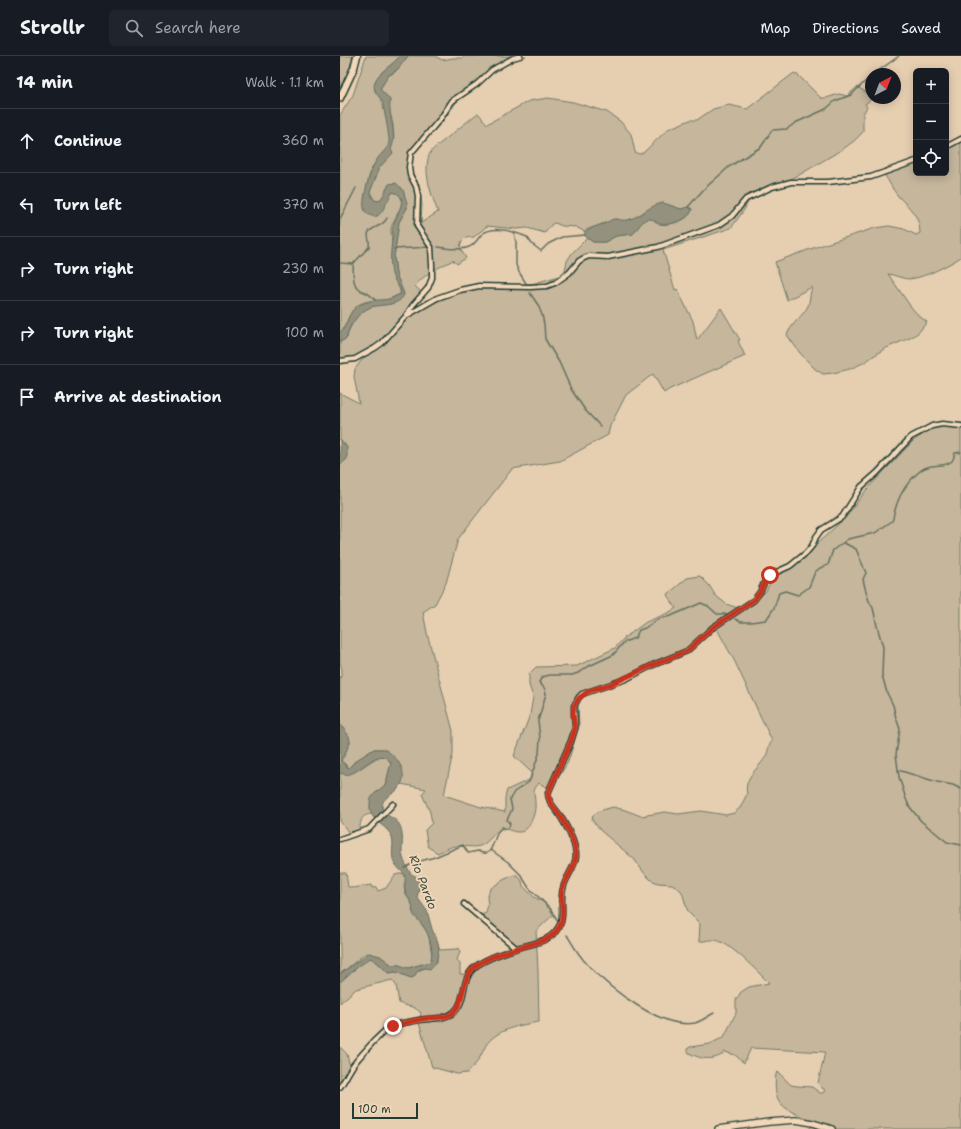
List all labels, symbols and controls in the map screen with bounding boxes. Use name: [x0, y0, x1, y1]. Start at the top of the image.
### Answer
search box: [109, 10, 389, 46]
text: Strollr: [20, 15, 85, 40]
icon: search: [123, 17, 145, 39]
text: Search here: [155, 18, 241, 38]
text: Map: [761, 19, 791, 37]
text: Directions: [813, 19, 879, 37]
text: Saved: [901, 19, 941, 37]
north arrow: [865, 68, 901, 104]
map controls: [913, 68, 949, 176]
button: +: [913, 68, 949, 104]
text: 14 min: [16, 71, 73, 93]
text: Walk · 1.1 km: [245, 74, 324, 91]
button: −: [913, 104, 949, 140]
icon: ahead: [16, 130, 38, 152]
text: Continue: [54, 131, 122, 151]
text: 360 m: [282, 132, 324, 149]
button: locate: [913, 140, 949, 176]
icon: left: [16, 194, 38, 216]
text: Turn left: [54, 195, 122, 215]
text: 370 m: [282, 196, 324, 213]
icon: right: [16, 258, 38, 280]
text: Turn right: [54, 259, 134, 279]
text: 230 m: [282, 260, 324, 277]
icon: right: [16, 322, 38, 344]
text: Turn right: [54, 323, 134, 343]
text: 100 m: [285, 324, 324, 341]
icon: arrive: [16, 386, 38, 408]
text: Arrive at destination: [54, 387, 222, 407]
route start: [761, 566, 779, 584]
water label: Rio Pardo: [405, 852, 441, 912]
route end: [384, 1017, 402, 1035]
scale bar: [352, 1101, 418, 1120]
text: 100 m: [358, 1102, 391, 1117]

